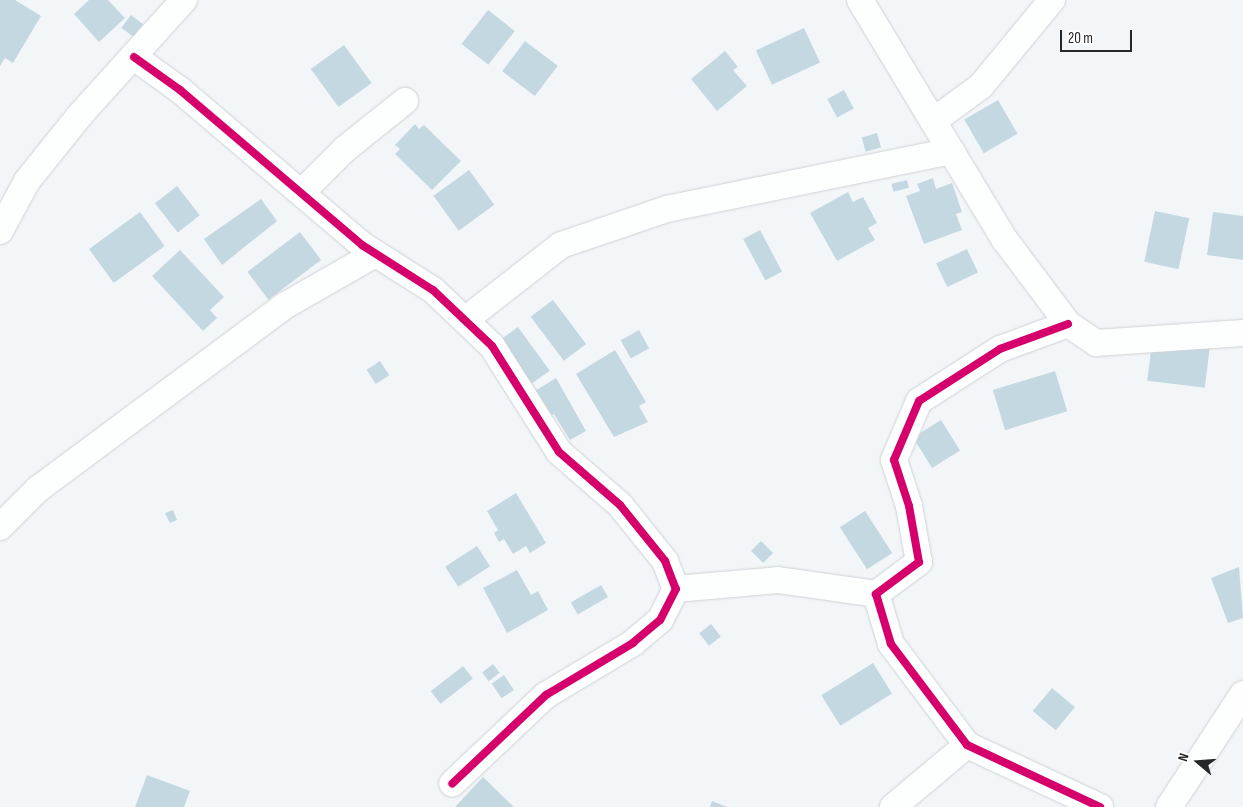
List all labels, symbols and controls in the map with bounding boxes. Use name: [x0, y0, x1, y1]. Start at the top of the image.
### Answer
scale bar: [1063, 20, 1136, 52]
text: 20 m: [1068, 29, 1093, 48]
north arrow: [1173, 737, 1223, 787]
text: N: [1174, 751, 1192, 763]

